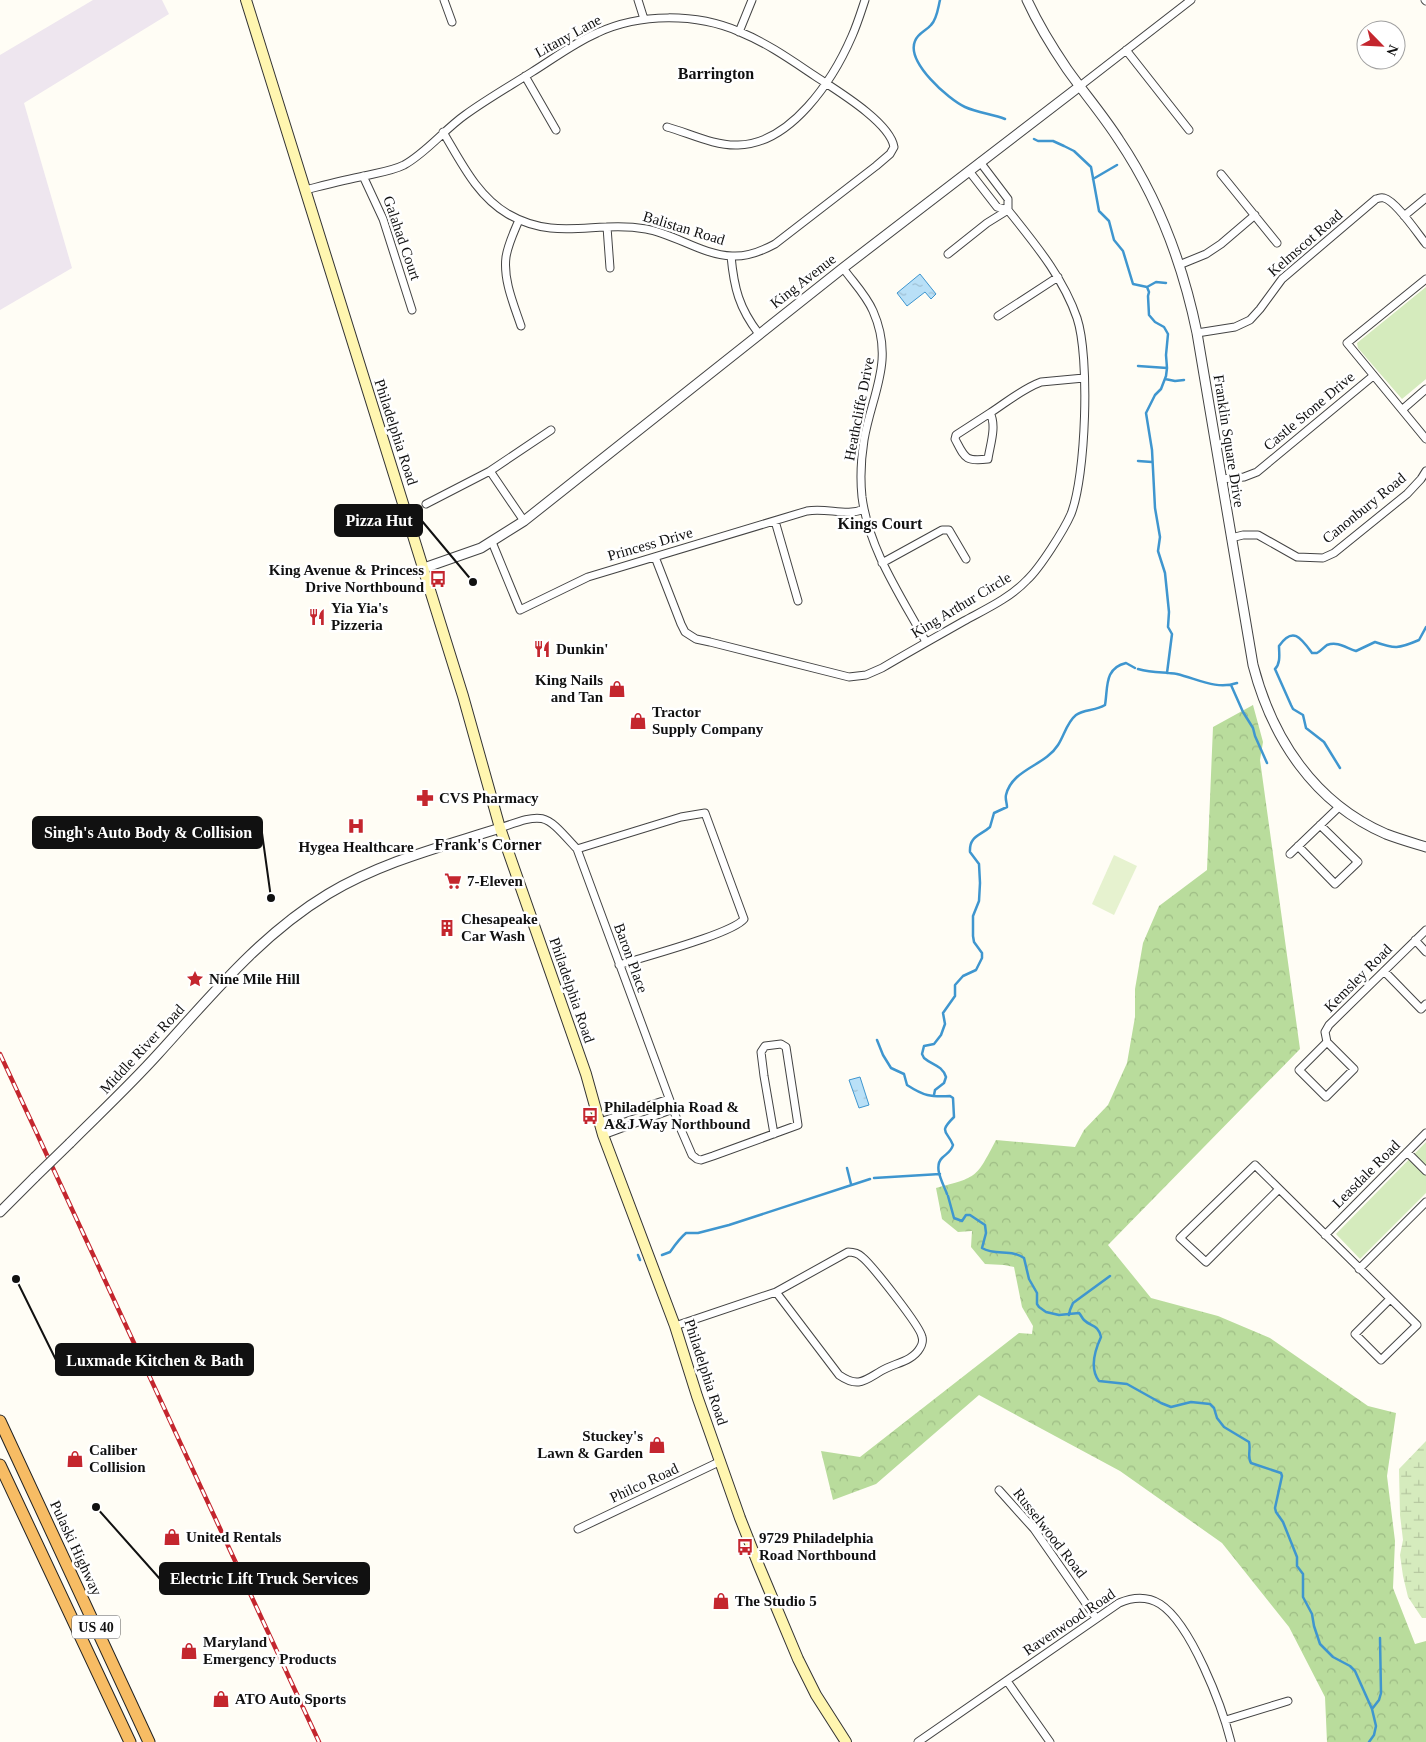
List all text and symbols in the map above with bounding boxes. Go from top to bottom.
street label: Litany Lane [532,11,604,61]
north arrow [1356,20,1406,70]
text: N [1384,42,1401,58]
district label: Barrington [678,65,754,83]
street label: Galahad Court [380,194,424,283]
street label: Kelmscot Road [1265,206,1346,280]
street label: Balistan Road [641,208,727,248]
street label: King Avenue [767,250,839,311]
street label: Heathcliffe Drive [841,356,877,462]
street label: Castle Stone Drive [1260,368,1358,454]
street label: Franklin Square Drive [1211,374,1247,509]
street label: Philadelphia Road [371,377,421,487]
street label: Canonbury Road [1319,469,1409,546]
callout: Pizza Hut [335,505,422,536]
text: Pizza Hut [345,512,413,529]
district label: Kings Court [838,515,923,533]
street label: Princess Drive [606,524,695,564]
place label: King Avenue & Princess Drive Northbound [269,562,425,595]
bus stop icon: King Avenue & Princess Drive Northbound [428,569,448,589]
street label: King Arthur Circle [908,569,1014,641]
place label: Yia Yia's Pizzeria [331,600,388,633]
restaurant icon: Yia Yia's Pizzeria [307,607,327,627]
restaurant icon: Dunkin' [532,639,552,659]
place label: Dunkin' [556,641,609,657]
place label: King Nails and Tan [535,672,604,705]
shop icon: King Nails and Tan [607,679,627,699]
place label: Tractor Supply Company [652,704,764,737]
shop icon: Tractor Supply Company [628,711,648,731]
pharmacy icon: CVS Pharmacy [415,788,435,808]
place label: CVS Pharmacy [439,790,539,806]
hospital icon: Hygea Healthcare [346,816,366,836]
callout: Singh's Auto Body & Collision [33,817,262,848]
text: Singh's Auto Body & Collision [44,824,252,842]
district label: Frank's Corner [434,836,542,853]
place label: Hygea Healthcare [298,839,414,855]
supermarket icon: 7-Eleven [443,871,463,891]
place label: 7-Eleven [467,873,523,889]
place label: Chesapeake Car Wash [461,911,538,944]
building icon: Chesapeake Car Wash [437,918,457,938]
street label: Baron Place [611,921,651,995]
street label: Philadelphia Road [546,935,598,1045]
street label: Kemsley Road [1321,941,1395,1015]
place icon: Nine Mile Hill [185,969,205,989]
place label: Nine Mile Hill [209,971,300,987]
street label: Middle River Road [97,1001,188,1097]
place label: Philadelphia Road & A&J Way Northbound [604,1099,751,1132]
bus stop icon: Philadelphia Road & A&J Way Northbound [580,1106,600,1126]
street label: Leasdale Road [1329,1137,1403,1211]
street label: Philadelphia Road [681,1317,731,1427]
callout: Luxmade Kitchen & Bath [56,1344,253,1375]
text: Luxmade Kitchen & Bath [66,1352,244,1369]
place label: Stuckey's Lawn & Garden [537,1428,644,1461]
shop icon: Stuckey's Lawn & Garden [647,1435,667,1455]
place label: Caliber Collision [89,1442,146,1475]
shop icon: Caliber Collision [65,1449,85,1469]
street label: Philco Road [607,1460,681,1506]
street label: Russelwood Road [1010,1485,1090,1581]
street label: Pulaski Highway [47,1498,105,1598]
shop icon: United Rentals [162,1527,182,1547]
place label: United Rentals [186,1529,282,1545]
place label: 9729 Philadelphia Road Northbound [759,1530,877,1563]
bus stop icon: 9729 Philadelphia Road Northbound [735,1537,755,1557]
callout: Electric Lift Truck Services [160,1563,369,1594]
text: Electric Lift Truck Services [170,1570,358,1587]
street label: Ravenwood Road [1020,1585,1118,1659]
shop icon: The Studio 5 [711,1591,731,1611]
place label: The Studio 5 [735,1593,817,1609]
road number: US 40 [72,1615,120,1638]
place label: Maryland Emergency Products [203,1634,337,1667]
shop icon: Maryland Emergency Products [179,1641,199,1661]
shop icon: ATO Auto Sports [211,1689,231,1709]
place label: ATO Auto Sports [235,1691,346,1707]

